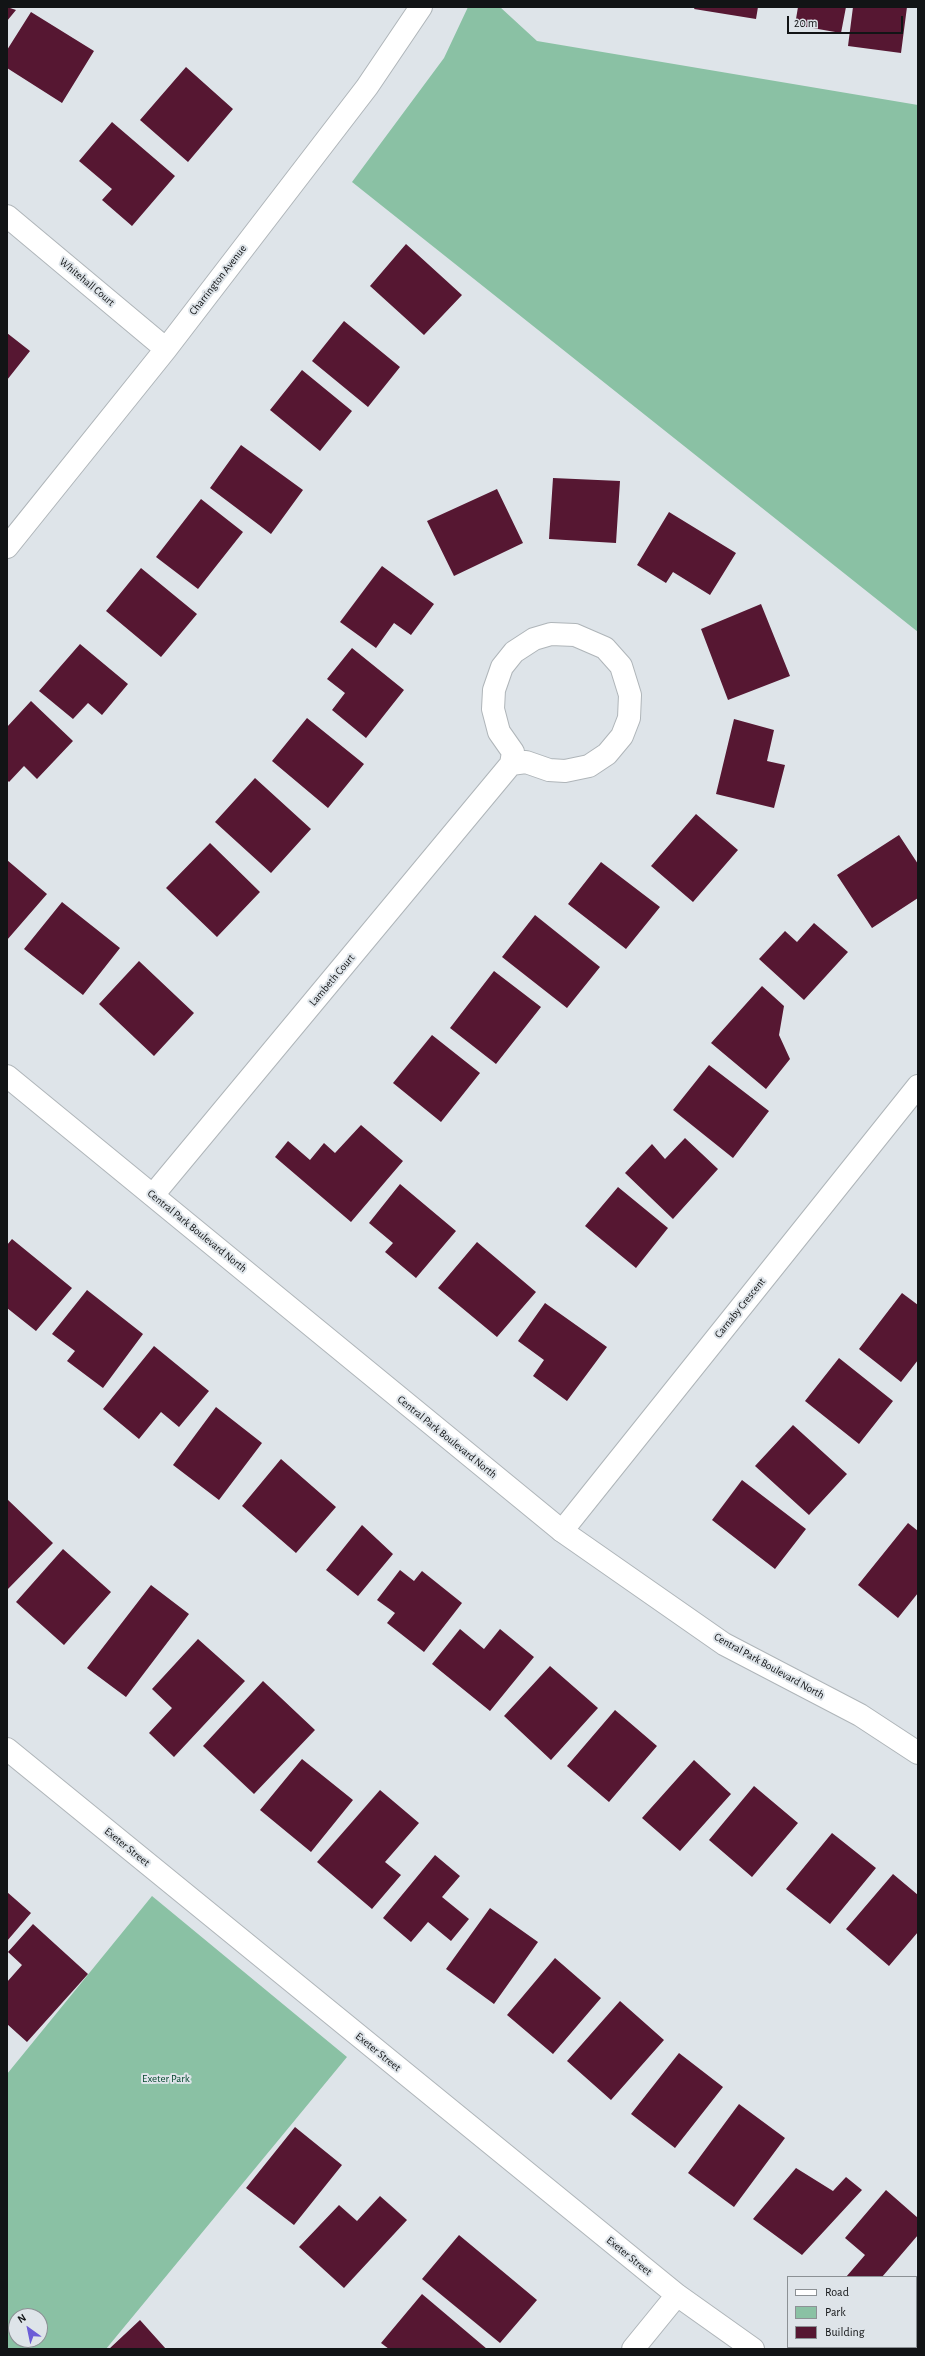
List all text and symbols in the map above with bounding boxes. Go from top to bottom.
scale bar [789,8,905,34]
text: 20 m [794,17,817,29]
street label: Charrington Avenue [187,242,249,318]
street label: Whitehall Court [57,255,117,309]
street label: Lambeth Court [307,951,357,1009]
street label: Central Park Boulevard North [145,1187,249,1275]
street label: Carnaby Crescent [712,1275,768,1341]
street label: Central Park Boulevard North [395,1393,499,1481]
street label: Central Park Boulevard North [712,1630,826,1702]
street label: Exeter Street [102,1825,152,1869]
street label: Exeter Street [353,2030,403,2074]
park label: Exeter Park [142,2072,190,2086]
street label: Exeter Street [604,2234,654,2278]
legend [787,2276,917,2348]
text: Road [825,2286,849,2298]
text: Park [825,2306,846,2318]
north arrow [8,2308,48,2348]
text: N [16,2312,28,2325]
text: Building [825,2326,865,2338]

